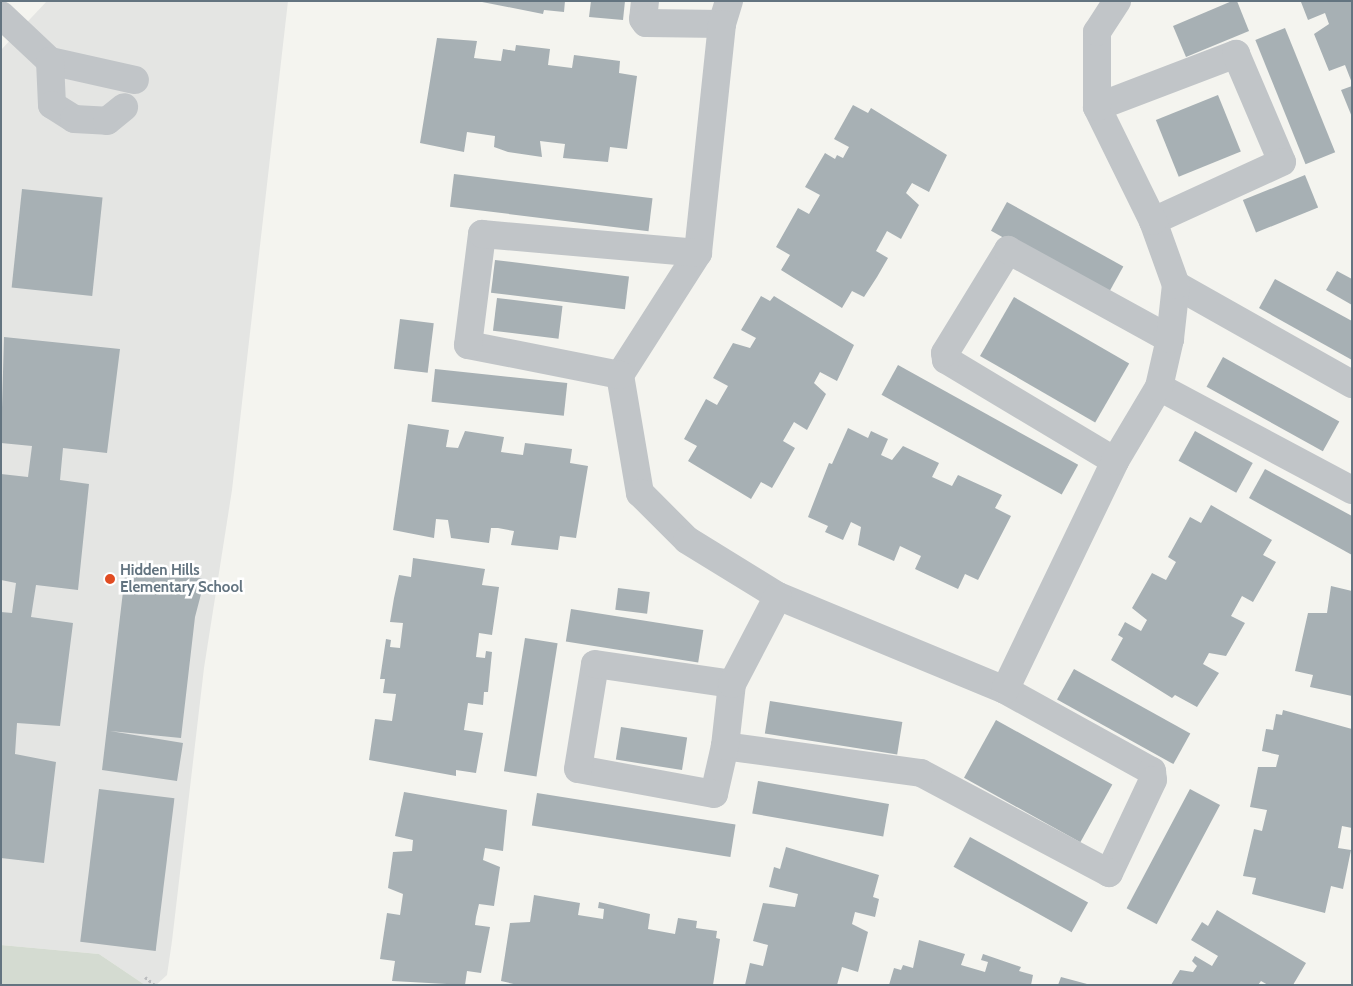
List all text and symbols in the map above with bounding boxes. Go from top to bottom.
place label: Hidden Hills Elementary School [120,561,243,596]
marker: Hidden Hills Elementary School [104,573,116,585]

